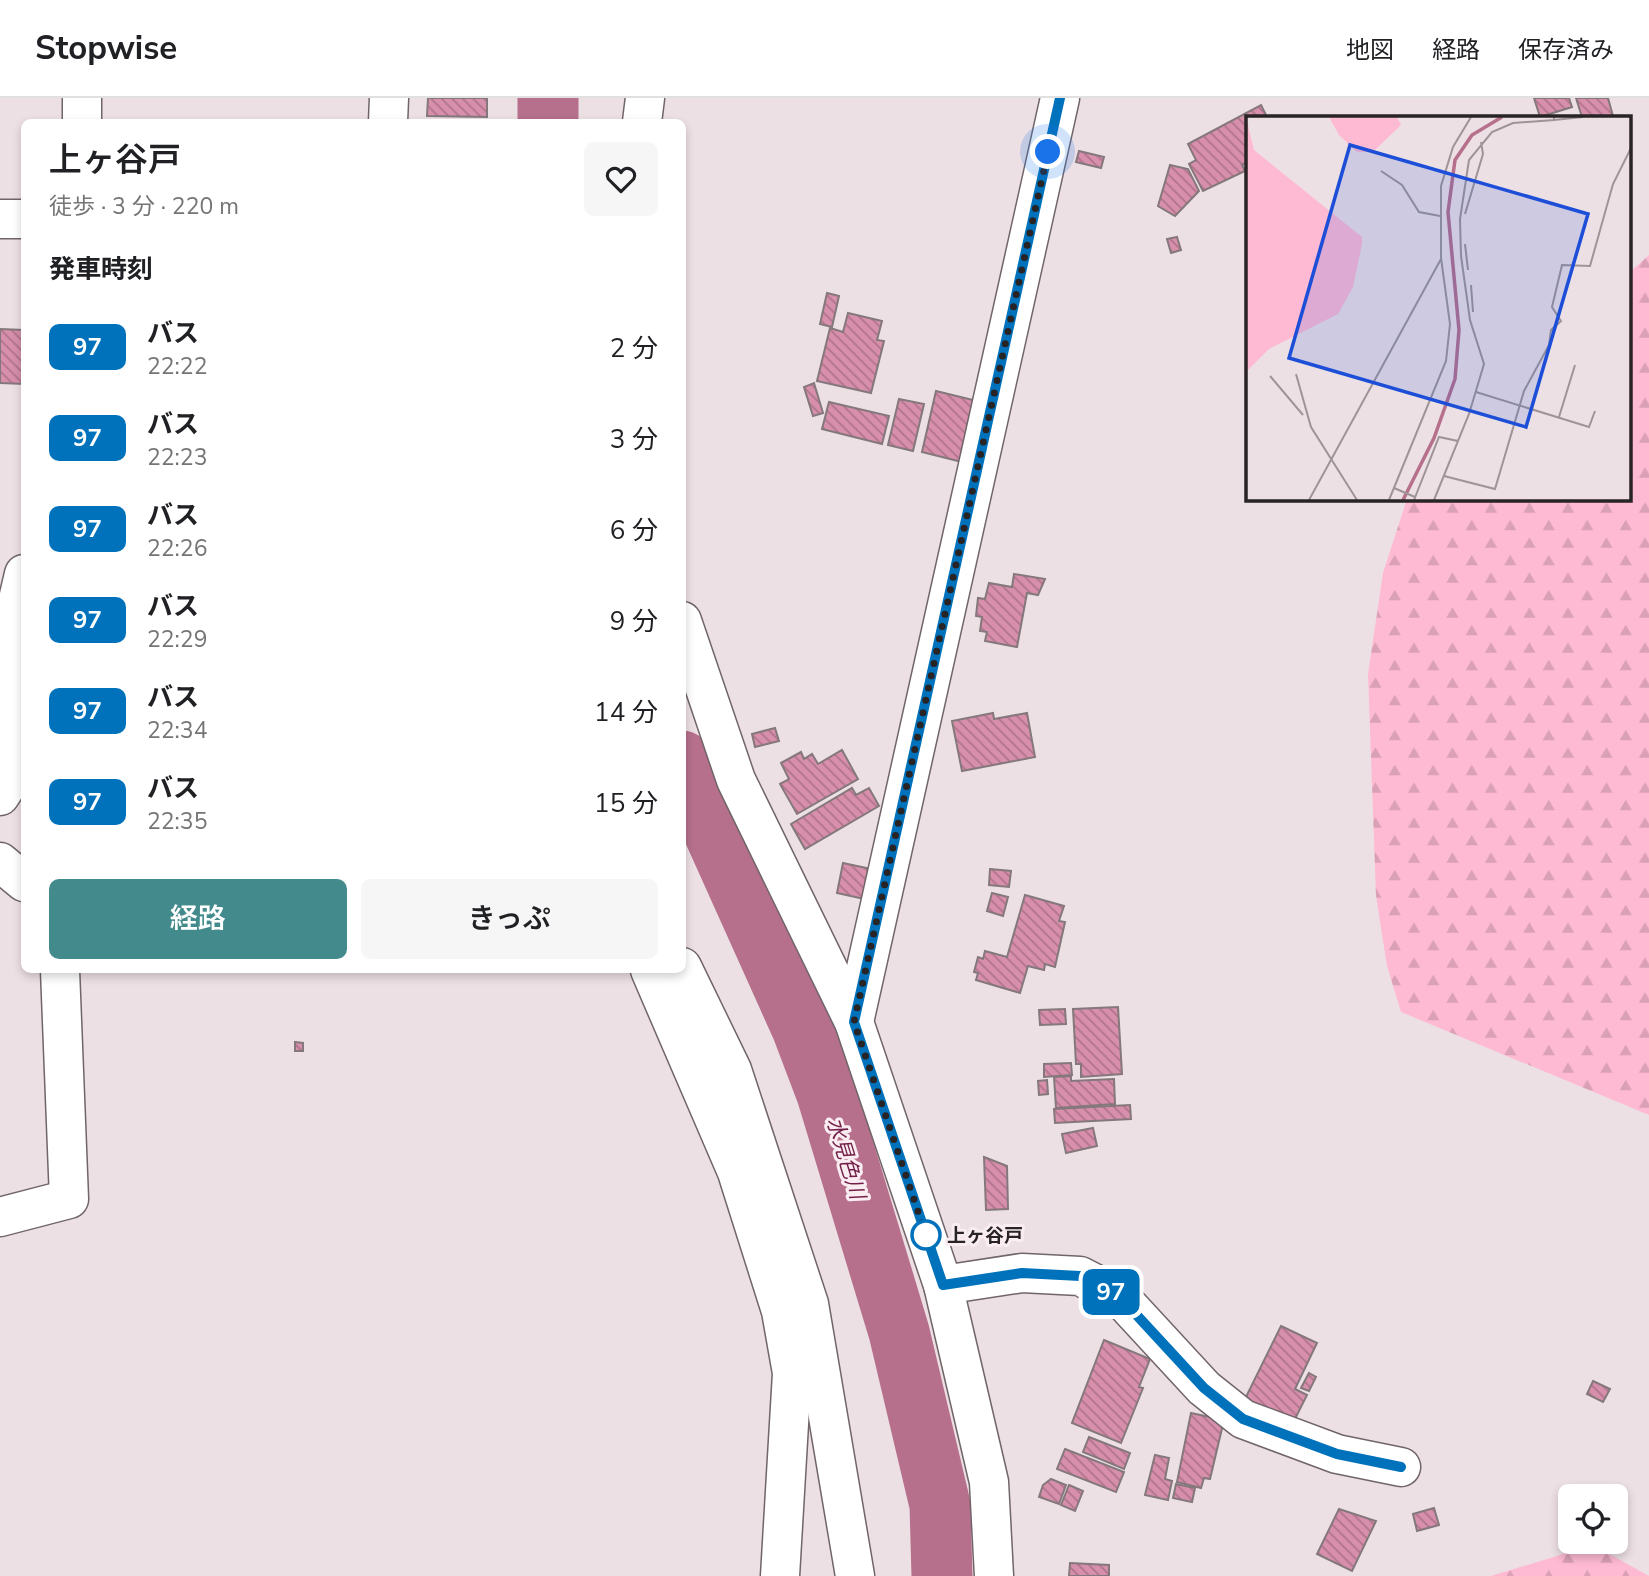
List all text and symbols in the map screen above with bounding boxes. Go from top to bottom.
text: Stopwise [35,26,177,71]
text: 地図 [1346,34,1394,66]
text: 経路 [1432,34,1480,66]
text: 保存済み [1518,34,1614,66]
inset map [1246,116,1632,500]
your location [1030,134,1065,169]
text: 上ヶ谷戸 [49,138,181,183]
button: heart [584,142,658,216]
text: 徒歩 · 3 分 · 220 m [49,191,239,222]
text: 発車時刻 [49,252,153,287]
text: バス [147,316,199,351]
text: 97 [73,331,102,363]
text: 2 分 [610,331,658,366]
text: 22:22 [147,351,207,382]
text: バス [147,407,199,442]
text: 97 [73,422,102,454]
text: 3 分 [610,422,658,457]
text: 22:23 [147,442,207,473]
text: バス [147,498,199,533]
text: 97 [73,513,102,545]
text: 6 分 [610,513,658,548]
text: 22:26 [147,533,207,564]
text: バス [147,589,199,624]
text: 97 [73,604,102,636]
text: 9 分 [610,604,658,639]
text: 22:29 [147,624,207,655]
text: バス [147,680,199,715]
text: 97 [73,695,102,727]
text: 14 分 [594,695,658,730]
text: 22:34 [147,715,207,746]
text: バス [147,771,199,806]
text: 97 [73,786,102,818]
text: 15 分 [594,786,658,821]
text: 22:35 [147,806,207,837]
button: 経路 [49,879,347,959]
button: きっぷ [361,879,658,959]
water label: 水見色川 [820,1114,872,1204]
marker: 上ヶ谷戸 [911,1220,941,1250]
place label: 上ヶ谷戸 [947,1223,1023,1249]
line badge: 97 [1080,1269,1142,1315]
text: 97 [1097,1276,1125,1308]
map controls [1558,1484,1628,1554]
button: locate [1558,1484,1628,1554]

